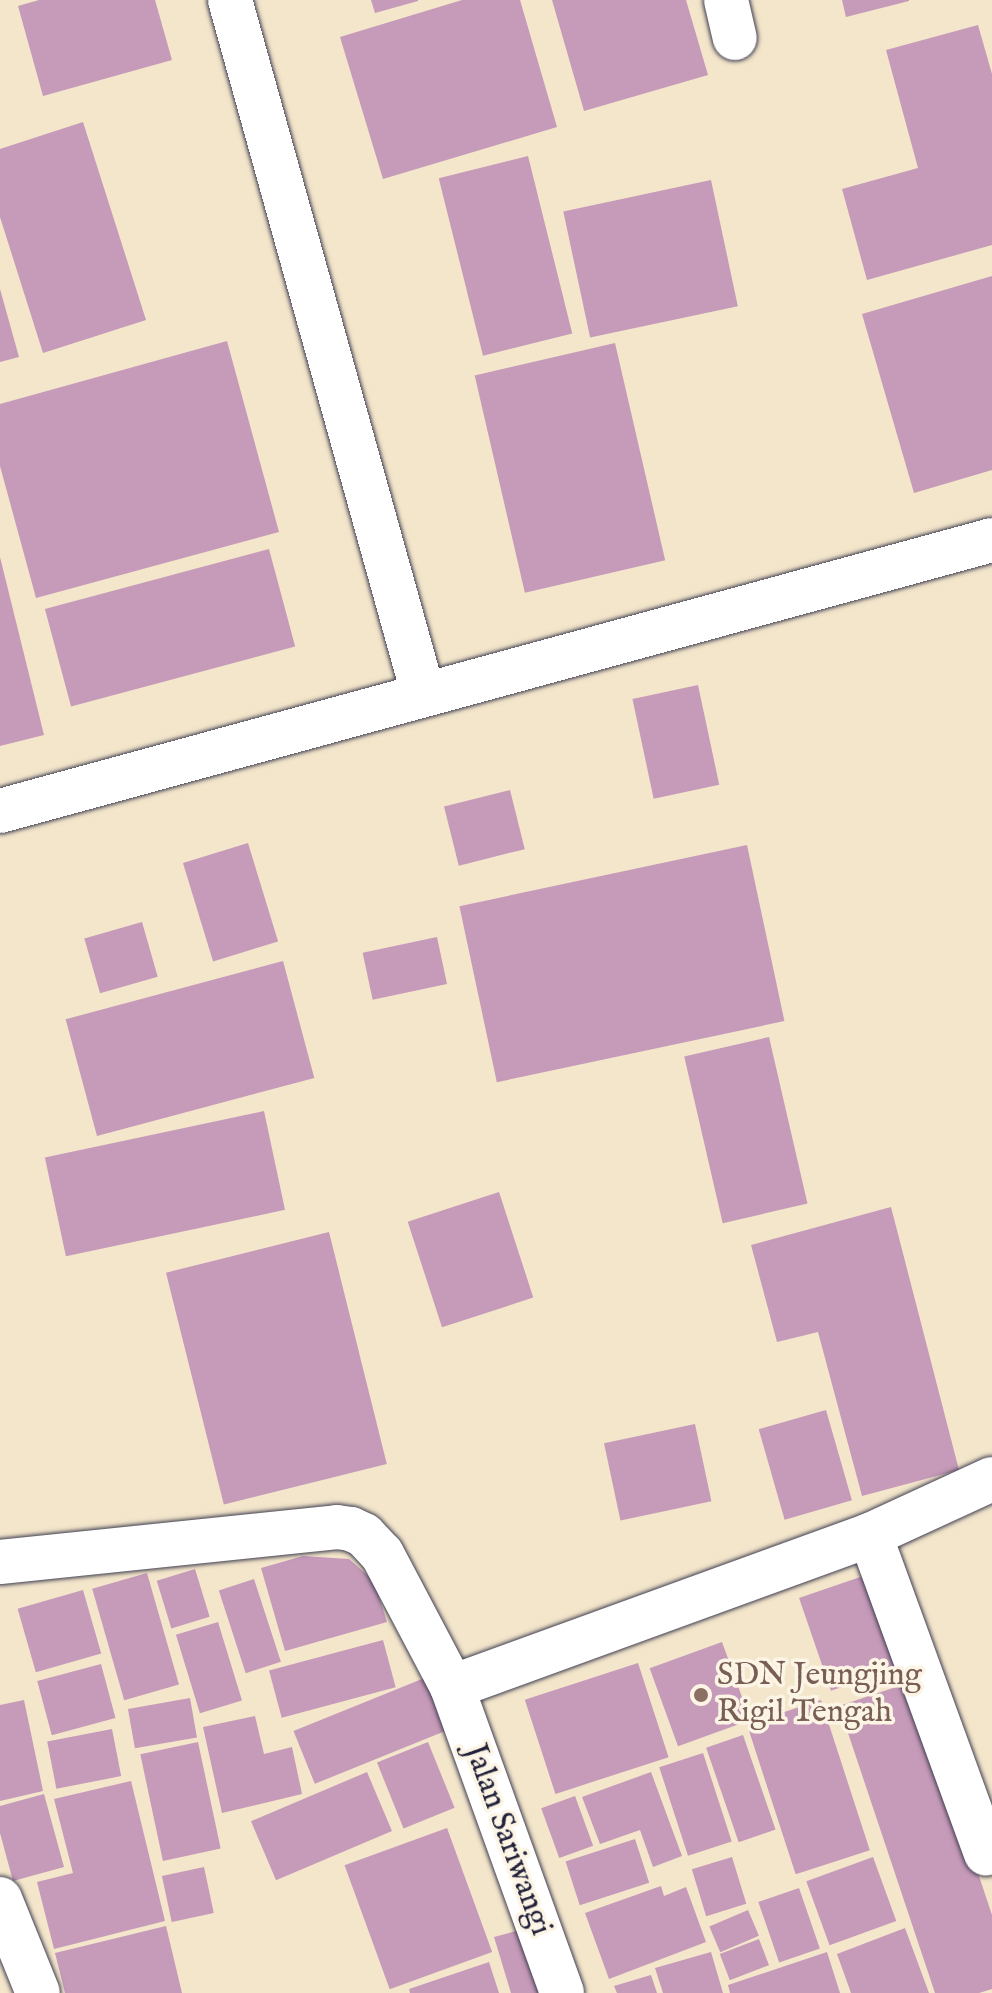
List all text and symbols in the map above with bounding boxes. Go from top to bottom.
place label: SDN Jeungjing Rigil Tengah [717,1658,922,1733]
marker: SDN Jeungjing Rigil Tengah [692,1686,710,1704]
street label: Jalan Sariwangi [455,1739,559,1941]

